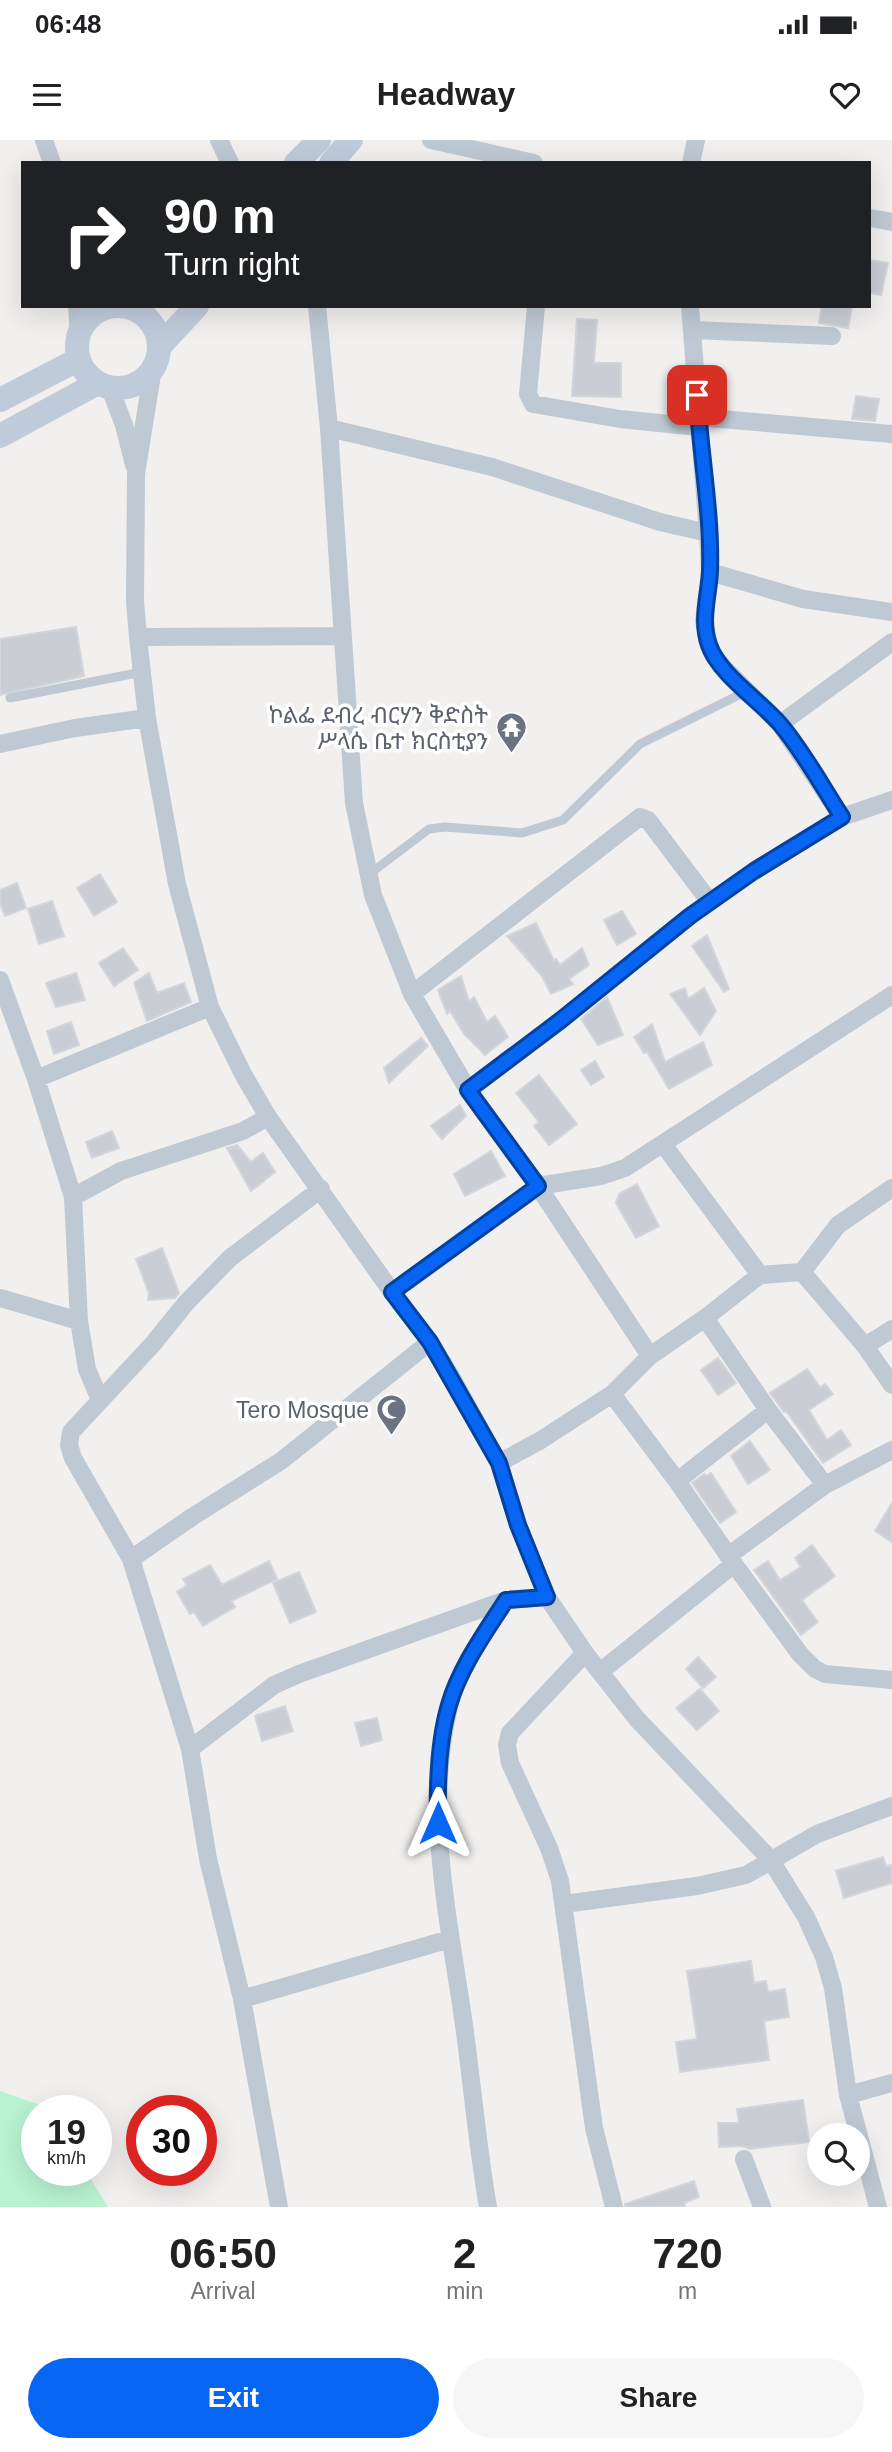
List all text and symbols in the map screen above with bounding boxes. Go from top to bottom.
text: 06:48 [35,9,102,39]
icon: menu [28,76,66,114]
text: Headway [377,76,515,112]
icon: heart [826,76,864,114]
icon: right [49,189,140,280]
text: 90 m [164,189,276,243]
text: Turn right [164,246,300,282]
pin [667,365,727,425]
icon: arrive [678,376,716,414]
place label: ኮልፌ ደብረ ብርሃን ቅድስት ሥላሴ ቤተ ክርስቲያን [269,702,488,754]
temple icon: ኮልፌ ደብረ ብርሃን ቅድስት ሥላሴ ቤተ ክርስቲያን [494,711,528,755]
mosque icon: Tero Mosque [375,1393,409,1437]
place label: Tero Mosque [236,1397,369,1423]
position arrow [401,1786,475,1860]
speed limit sign: 30 [126,2095,217,2186]
text: 19 [47,2112,86,2151]
map controls [807,2123,870,2186]
button: search [807,2123,870,2186]
text: km/h [47,2148,86,2168]
text: 06:50 [169,2230,277,2277]
text: 2 [453,2230,476,2277]
text: 720 [653,2230,723,2277]
text: Arrival [190,2278,256,2304]
text: min [446,2278,483,2304]
text: m [678,2278,697,2304]
button: Exit [28,2358,439,2438]
button: Share [453,2358,864,2438]

